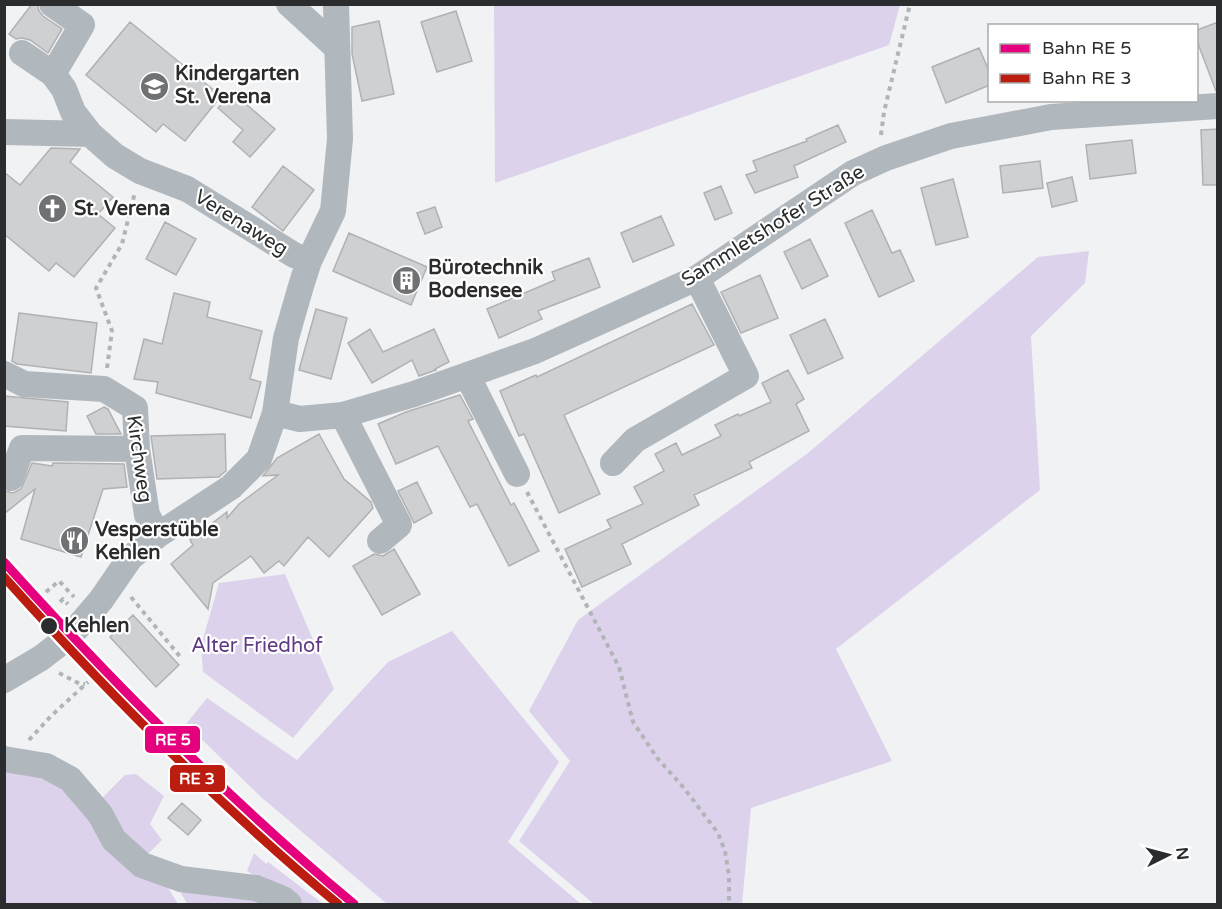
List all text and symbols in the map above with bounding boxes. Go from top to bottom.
legend [988,24,1198,102]
text: Bahn RE 5 [1042,37,1131,59]
place label: Kindergarten St. Verena [175,62,299,109]
text: Bahn RE 3 [1042,67,1131,89]
school or university icon: Kindergarten St. Verena [138,70,170,102]
street label: Sammletshofer Straße [677,160,869,292]
street label: Verenaweg [190,185,292,261]
church icon: St. Verena [37,193,69,225]
place label: St. Verena [74,197,170,221]
place label: Bürotechnik Bodensee [428,256,543,303]
building icon: Bürotechnik Bodensee [391,264,423,296]
street label: Kirchweg [121,414,157,504]
place label: Vesperstüble Kehlen [95,518,219,565]
restaurant icon: Vesperstüble Kehlen [58,525,90,557]
place label: Kehlen [64,614,129,638]
marker: Kehlen [39,616,59,636]
park label: Alter Friedhof [191,634,323,658]
line badge: RE 5 [144,725,201,754]
text: RE 5 [155,730,191,750]
line badge: RE 3 [169,764,226,793]
text: RE 3 [179,769,215,789]
north arrow [1138,825,1198,885]
text: N [1171,846,1193,861]

